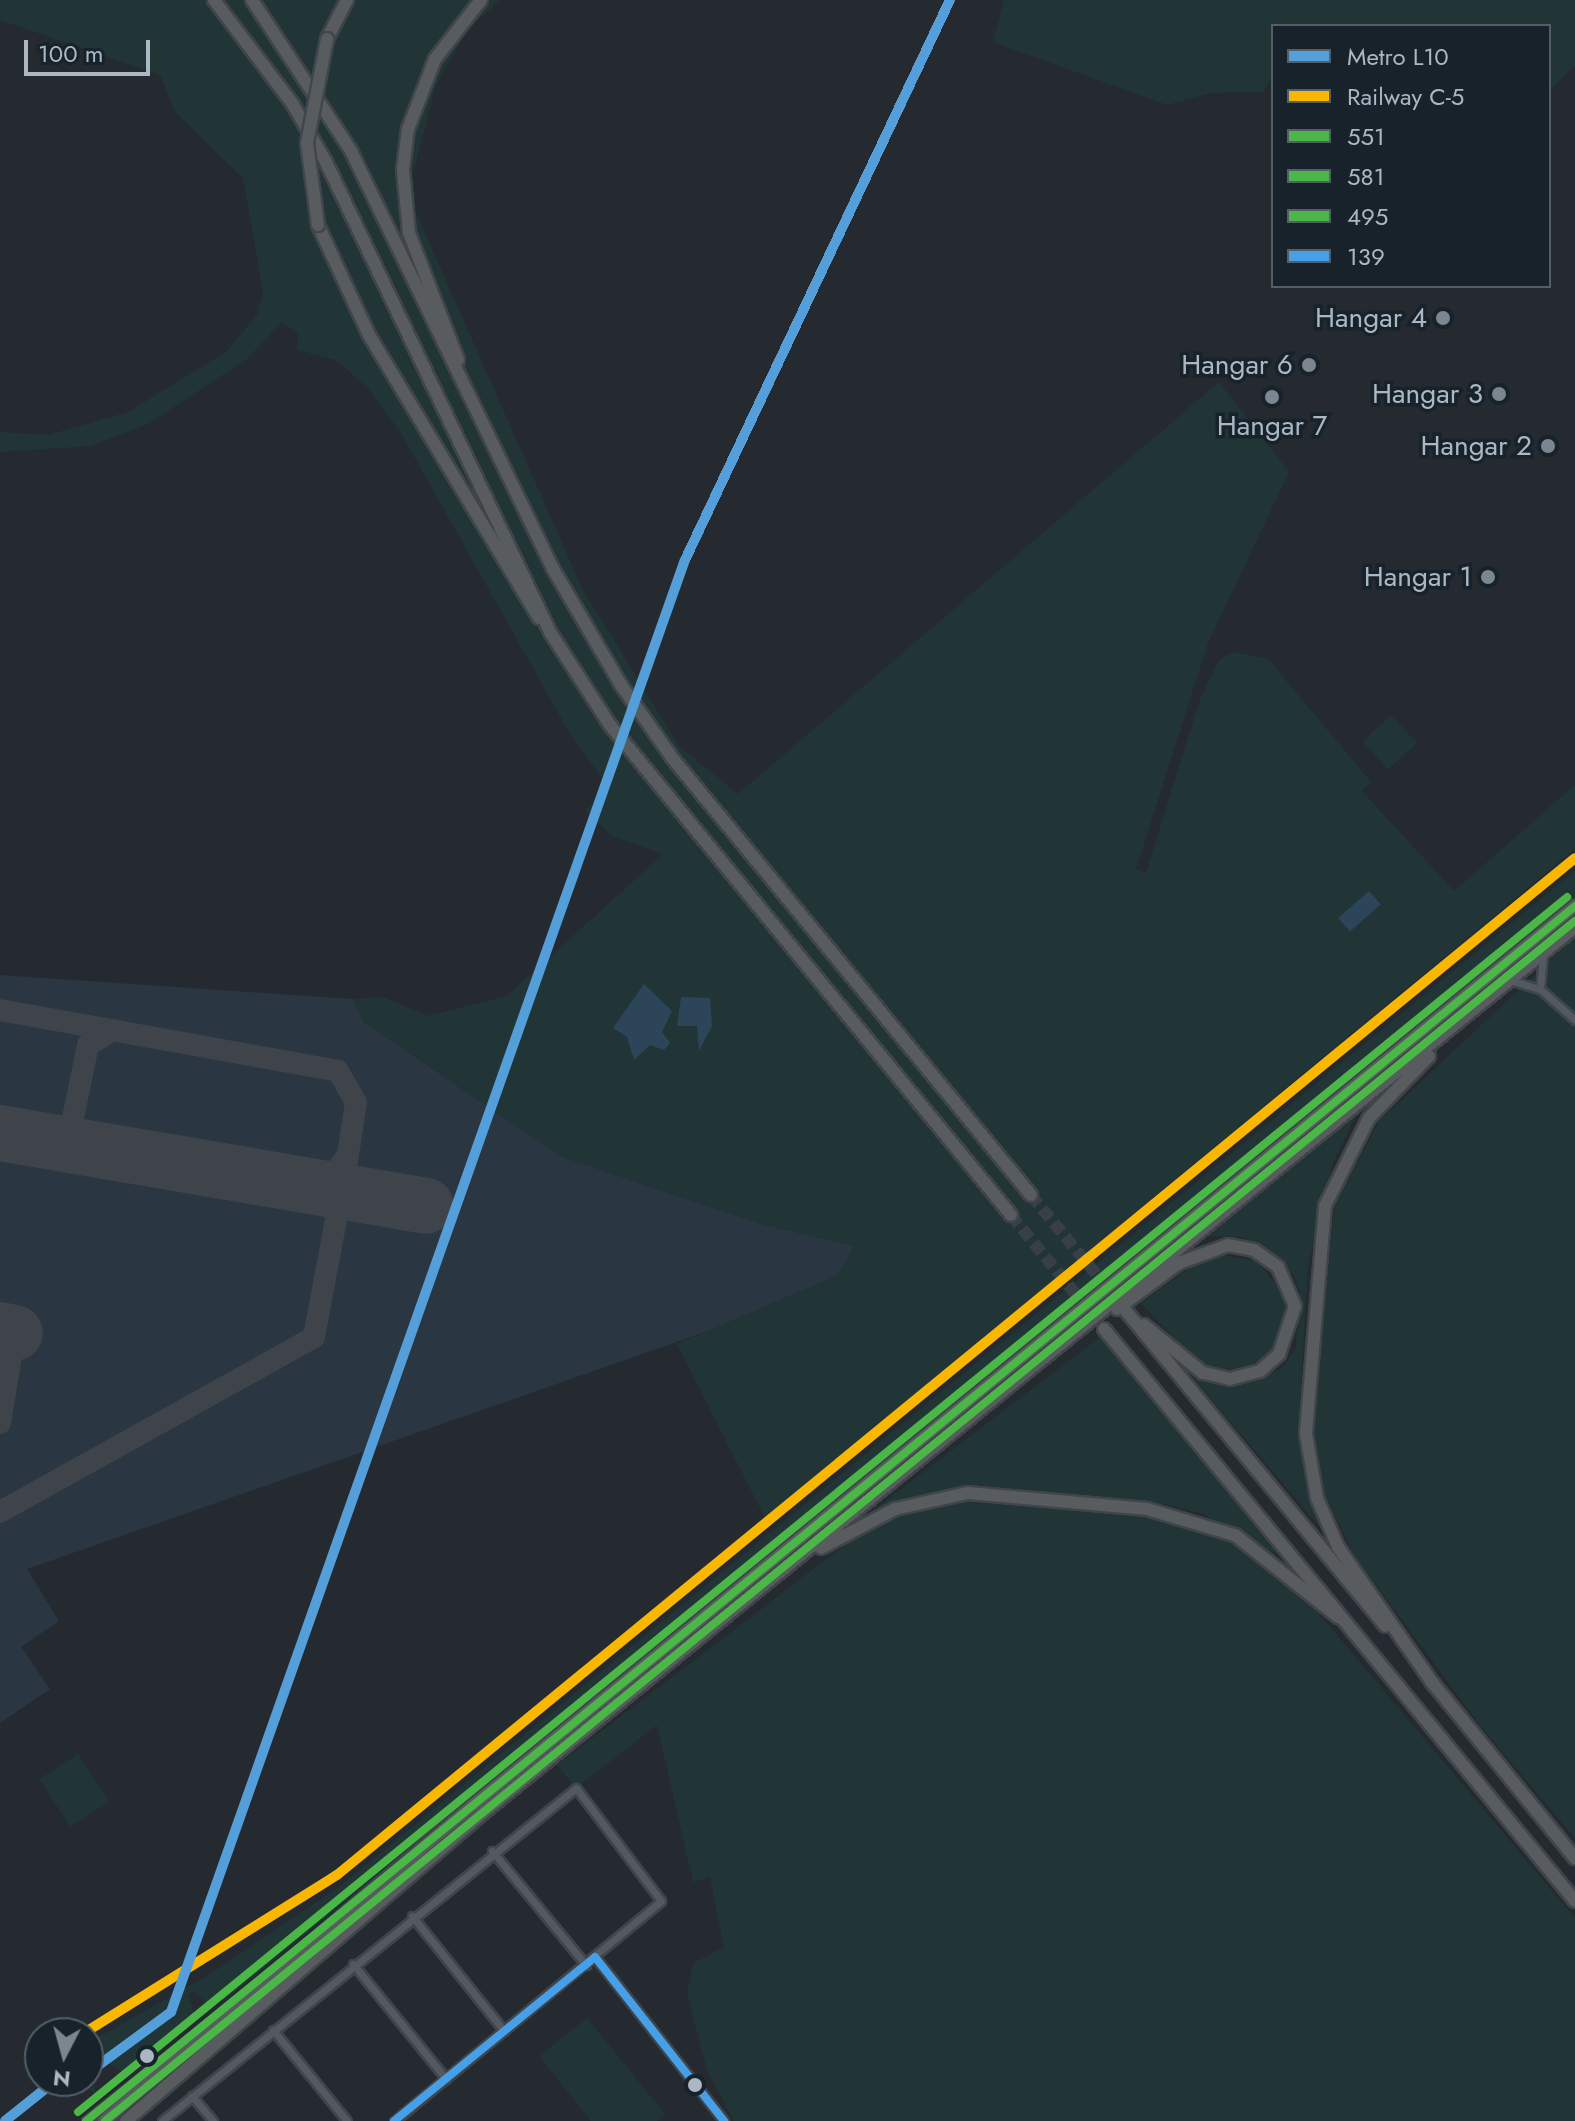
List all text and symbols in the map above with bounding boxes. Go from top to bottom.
scale bar [28,24,154,74]
legend [1271,24,1551,288]
text: 100 m [38,36,104,71]
text: Metro L10 [1347,39,1449,74]
text: Railway C-5 [1347,79,1464,114]
text: 551 [1347,119,1385,154]
text: 581 [1347,159,1384,194]
text: 495 [1347,199,1388,234]
text: 139 [1347,239,1385,274]
place label: Hangar 4 [1315,301,1427,335]
marker: Hangar 4 [1434,309,1452,327]
place label: Hangar 6 [1181,348,1293,382]
marker: Hangar 6 [1300,356,1318,374]
place label: Hangar 3 [1372,377,1483,411]
marker: Hangar 3 [1490,385,1508,403]
marker: Hangar 7 [1263,388,1281,406]
place label: Hangar 7 [1217,409,1327,443]
place label: Hangar 2 [1420,429,1532,463]
marker: Hangar 2 [1539,437,1557,455]
place label: Hangar 1 [1364,560,1472,594]
marker: Hangar 1 [1479,568,1497,586]
north arrow [24,2017,104,2097]
unlabelled marker [139,2048,155,2064]
text: N [51,2062,72,2096]
unlabelled marker [687,2077,703,2093]

